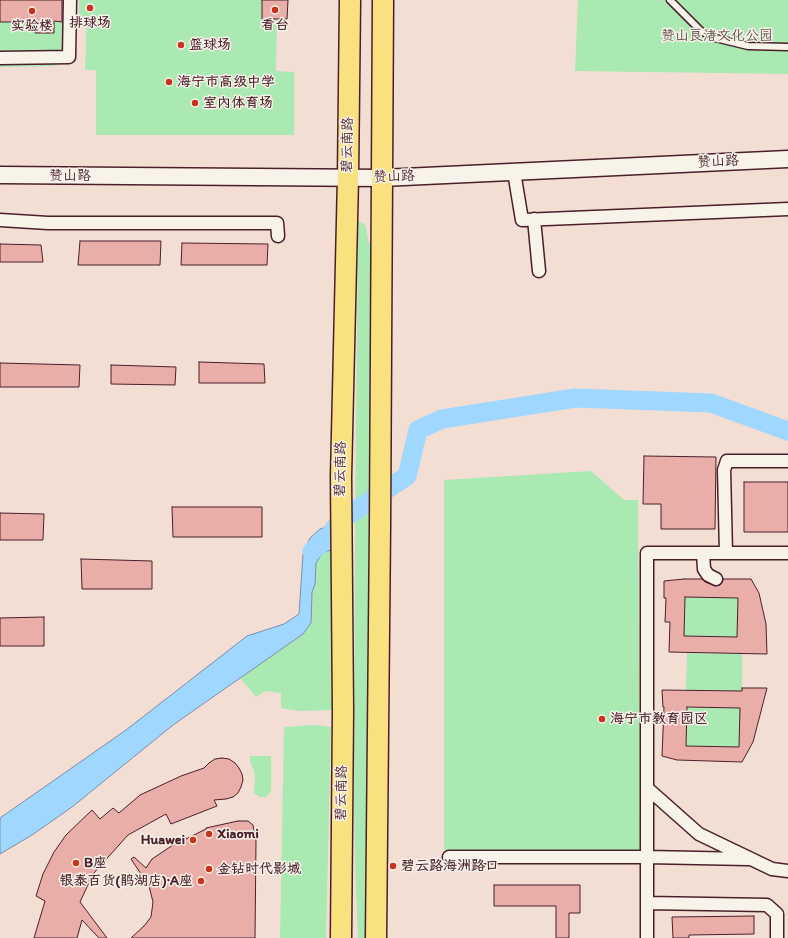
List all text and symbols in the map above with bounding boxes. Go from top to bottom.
marker: 排球场 [85,3,95,13]
marker: 看台 [270,5,280,15]
marker: 实验楼 [27,6,37,16]
place label: 排球场 [69,15,111,31]
place label: 看台 [261,17,289,33]
place label: 实验楼 [11,18,53,34]
park label: 赞山良渚文化公园 [661,28,773,44]
place label: 篮球场 [189,37,231,53]
marker: 篮球场 [176,40,186,50]
place label: 海宁市高级中学 [177,74,275,90]
marker: 海宁市高级中学 [164,77,174,87]
place label: 室内体育场 [203,95,273,111]
marker: 室内体育场 [190,98,200,108]
street label: 碧云南路 [339,117,357,173]
street label: 赞山路 [697,153,739,171]
street label: 赞山路 [49,168,91,184]
street label: 赞山路 [373,168,415,186]
street label: 碧云南路 [332,441,350,497]
place label: 海宁市教育园区 [610,711,708,727]
marker: 海宁市教育园区 [597,714,607,724]
street label: 碧云南路 [333,765,351,821]
place label: Xiaomi [217,826,259,842]
marker: Xiaomi [204,829,214,839]
place label: Huawei [141,832,185,848]
marker: Huawei [188,835,198,845]
place label: B座 [84,855,107,871]
marker: B座 [71,858,81,868]
place label: 碧云路海洲路口 [401,858,499,874]
place label: 金钻时代影城 [217,861,301,877]
marker: 碧云路海洲路口 [388,861,398,871]
marker: 金钻时代影城 [204,864,214,874]
place label: 银泰百货(鹃湖店)·A座 [60,873,193,889]
marker: 银泰百货(鹃湖店)·A座 [196,876,206,886]

